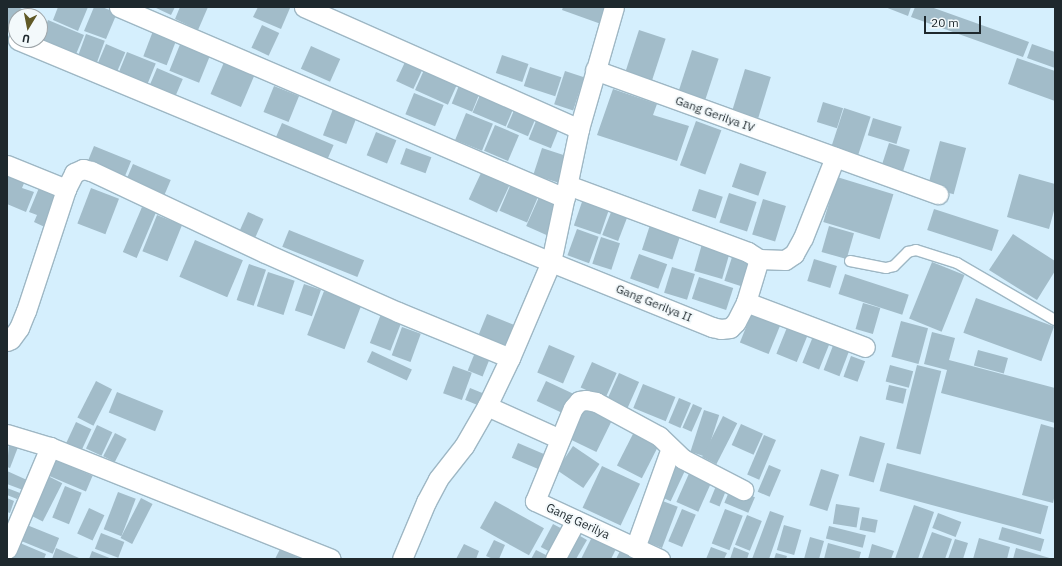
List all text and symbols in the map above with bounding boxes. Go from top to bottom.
north arrow [8,8,48,48]
scale bar [926,8,983,34]
text: 20 m [931,15,959,30]
text: U [21,31,31,46]
street label: Gang Gerilya IV [673,93,757,135]
street label: Gang Gerilya II [614,281,694,325]
street label: Gang Gerilya [544,500,612,542]

